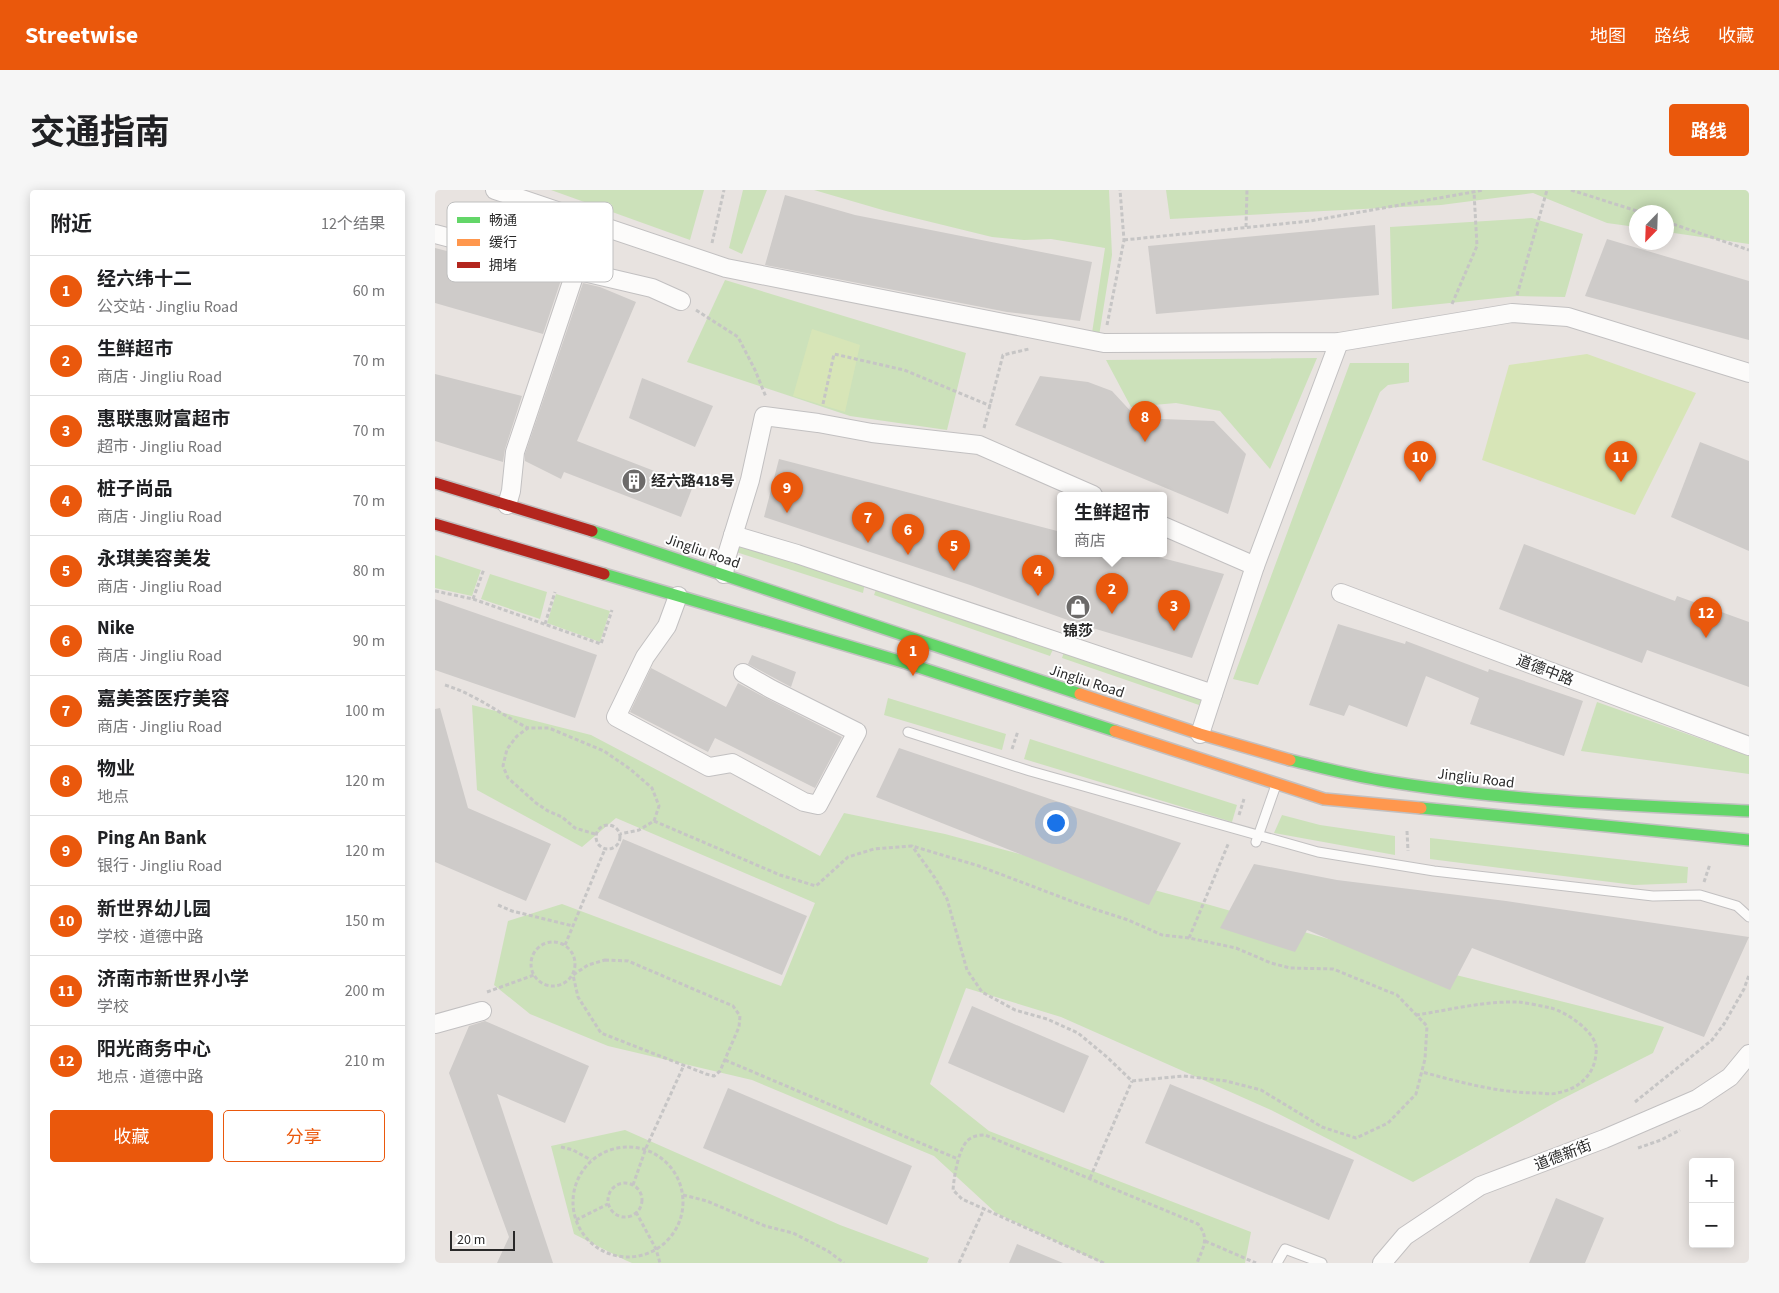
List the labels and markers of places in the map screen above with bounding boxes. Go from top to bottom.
pin: 8 [1129,401,1161,442]
pin: 10 [1404,441,1436,482]
pin: 11 [1605,441,1637,482]
building icon: 经六路418号 [621,468,647,494]
place label: 经六路418号 [651,471,735,492]
pin: 9 [771,472,803,513]
pin: 7 [852,502,884,543]
pin: 6 [892,514,924,555]
pin: 5 [938,530,970,571]
pin: 4 [1022,555,1054,596]
pin: 2 [1096,573,1128,614]
pin: 3 [1158,590,1190,631]
shop icon: 锦莎 [1065,594,1091,620]
pin: 12 [1690,597,1722,638]
place label: 锦莎 [1063,621,1093,642]
pin: 1 [897,635,929,676]

